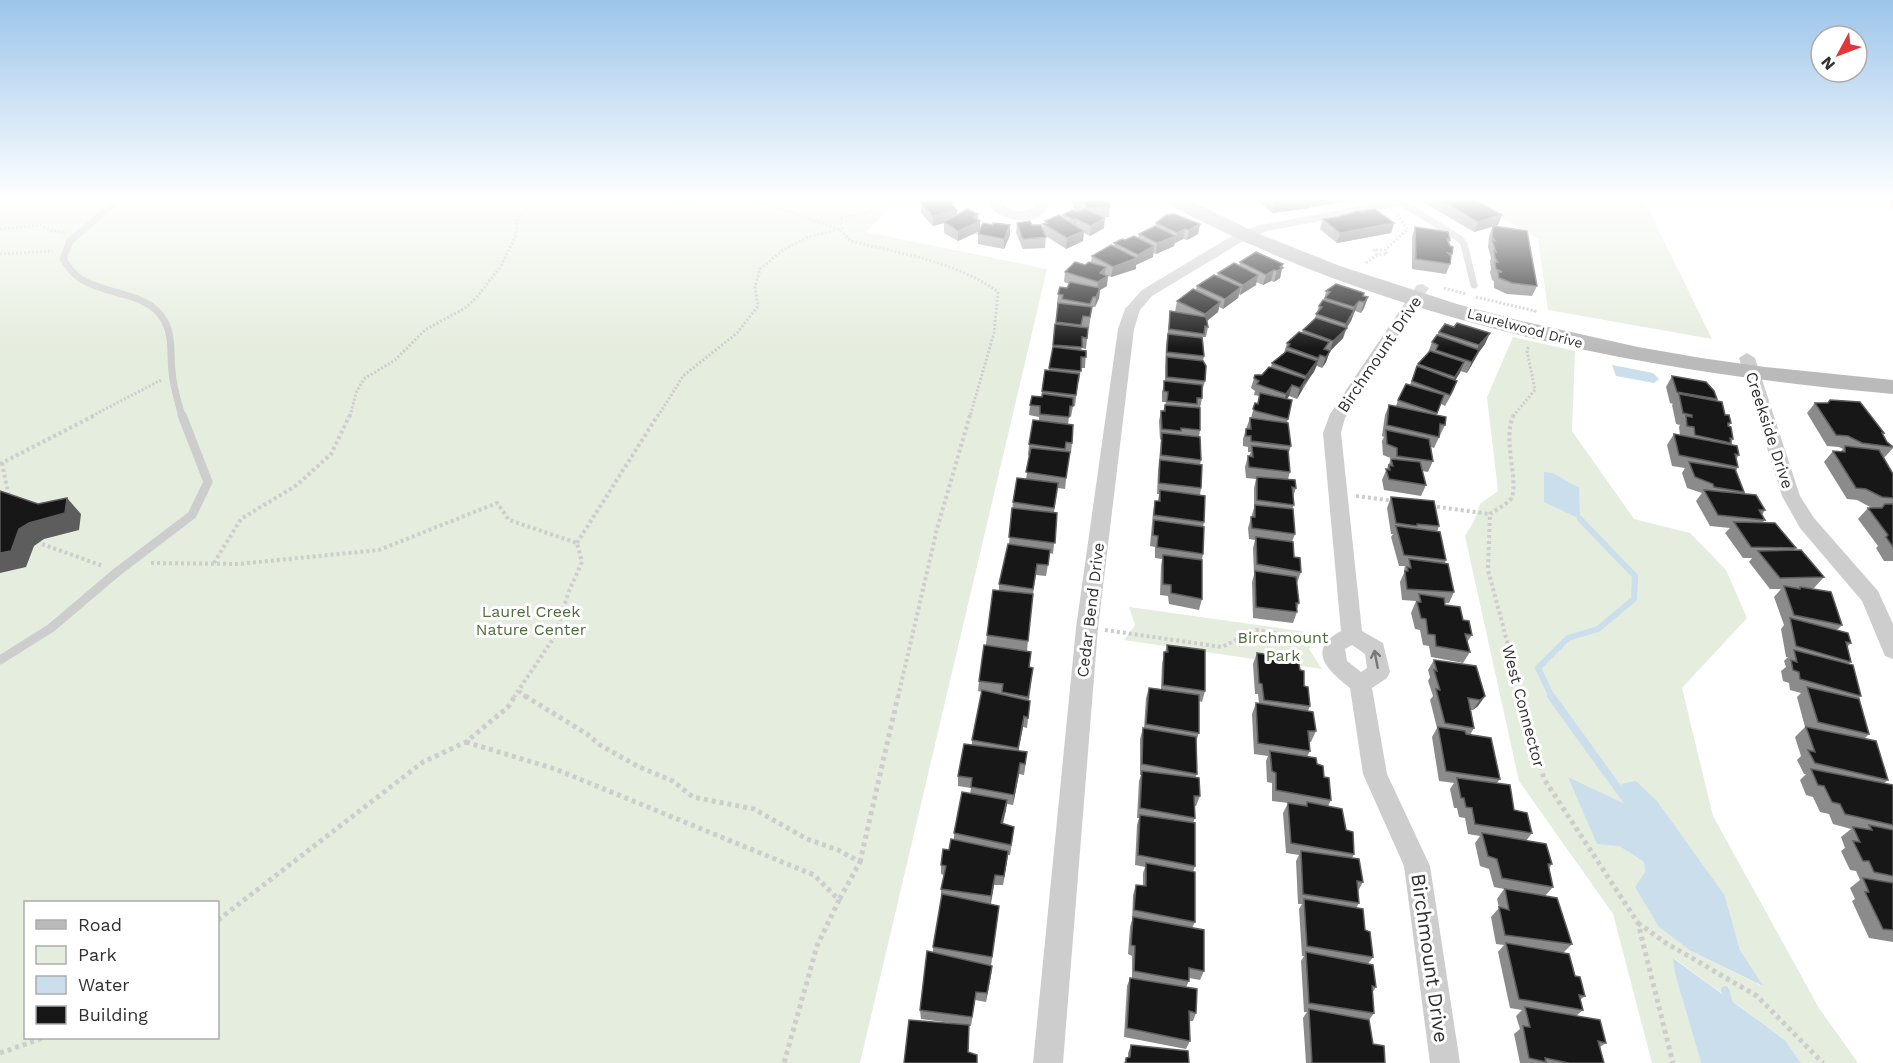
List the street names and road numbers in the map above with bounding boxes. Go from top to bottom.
street label: Birchmount Drive [1333,292,1425,416]
street label: Laurelwood Drive [1465,305,1585,351]
street label: Creekside Drive [1742,369,1797,491]
street label: Cedar Bend Drive [1073,542,1108,679]
street label: West Connector [1498,643,1549,770]
street label: Birchmount Drive [1406,872,1454,1044]

